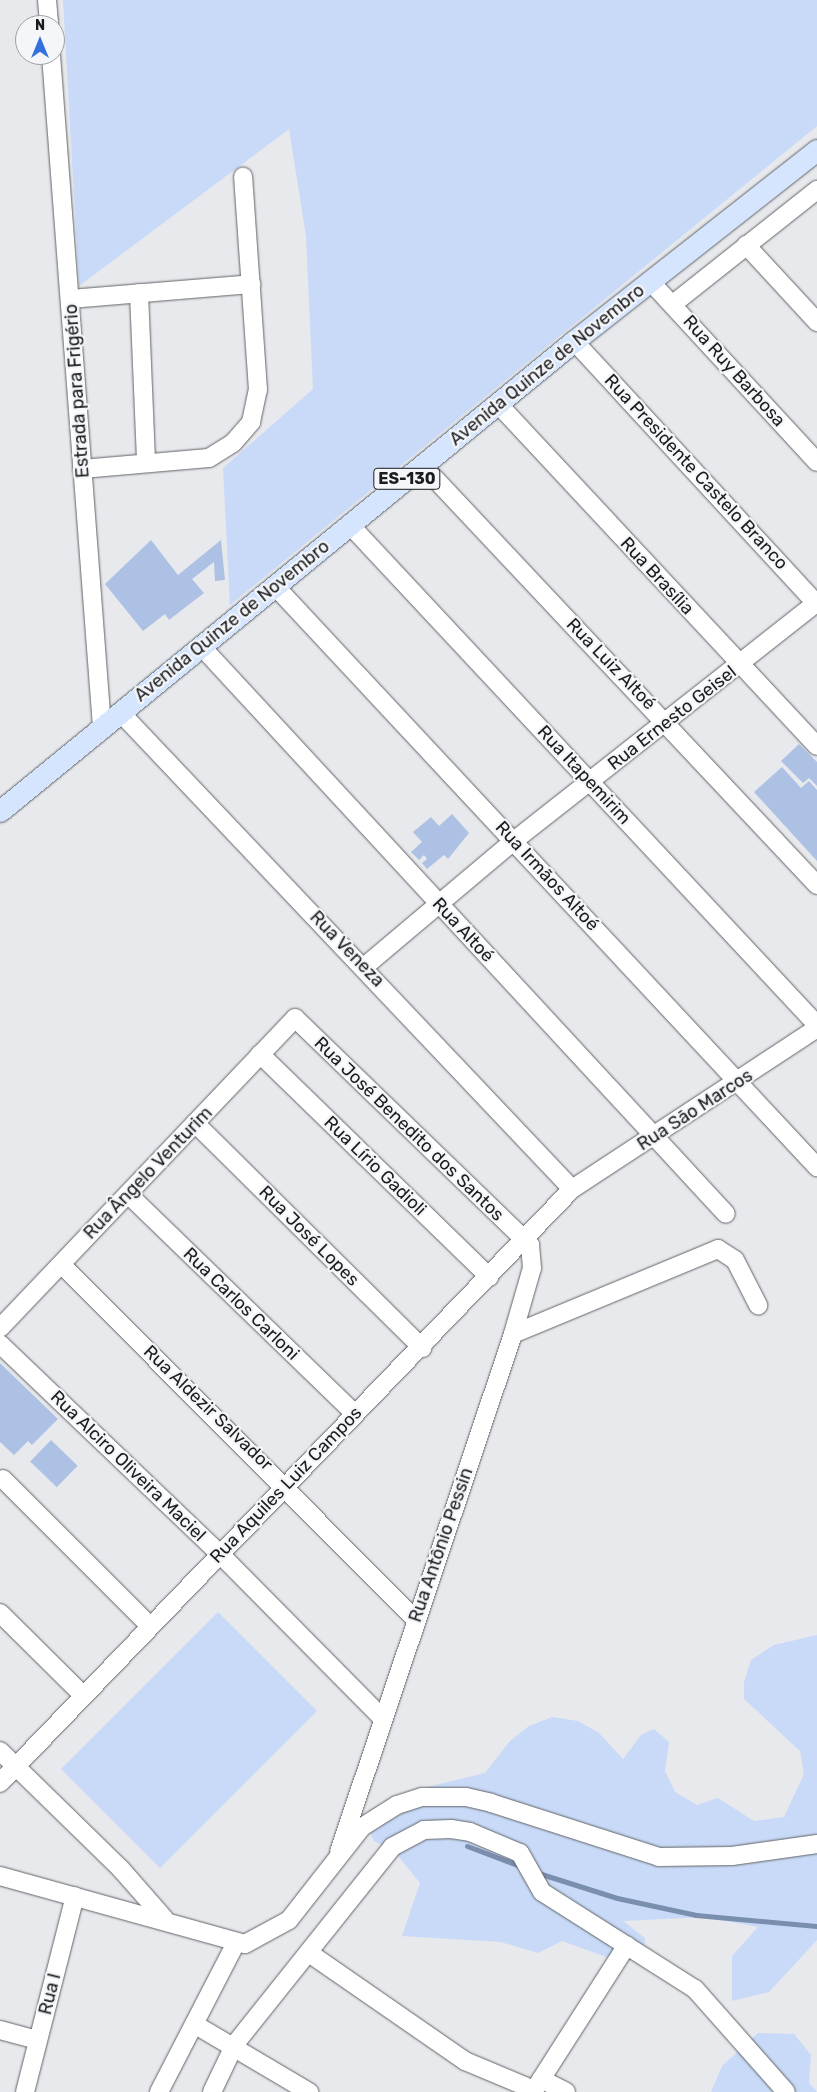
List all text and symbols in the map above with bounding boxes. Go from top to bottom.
north arrow [15,15,65,65]
text: N [35,17,45,34]
street label: Avenida Quinze de Novembro [445,280,649,450]
street label: Estrada para Frigério [60,303,94,479]
street label: Rua Ruy Barbosa [678,311,790,431]
street label: Rua Presidente Castelo Branco [600,370,792,574]
road number: ES-130 [373,466,441,492]
street label: Rua Brasília [616,533,698,619]
street label: Avenida Quinze de Novembro [130,536,334,706]
street label: Rua Luiz Altoé [562,614,660,714]
street label: Rua Ernesto Geisel [603,661,741,775]
street label: Rua Itapemirim [533,721,635,829]
street label: Rua Irmãos Altoé [491,817,603,935]
street label: Rua Altoé [428,893,498,967]
street label: Rua Veneza [305,906,389,992]
street label: Rua José Benedito dos Santos [310,1033,508,1225]
street label: Rua São Marcos [633,1065,757,1155]
street label: Rua Ângelo Venturim [79,1102,217,1244]
street label: Rua Lírio Gadioli [319,1112,431,1220]
street label: Rua José Lopes [254,1181,364,1291]
street label: Rua Carlos Carloni [179,1243,303,1365]
street label: Rua Aldezir Salvador [139,1341,277,1475]
street label: Rua Alciro Oliveira Maciel [46,1386,210,1546]
street label: Rua Aquiles Luiz Campos [205,1402,367,1568]
street label: Rua Antônio Pessin [404,1465,478,1625]
street label: Rua I [34,1971,66,2017]

